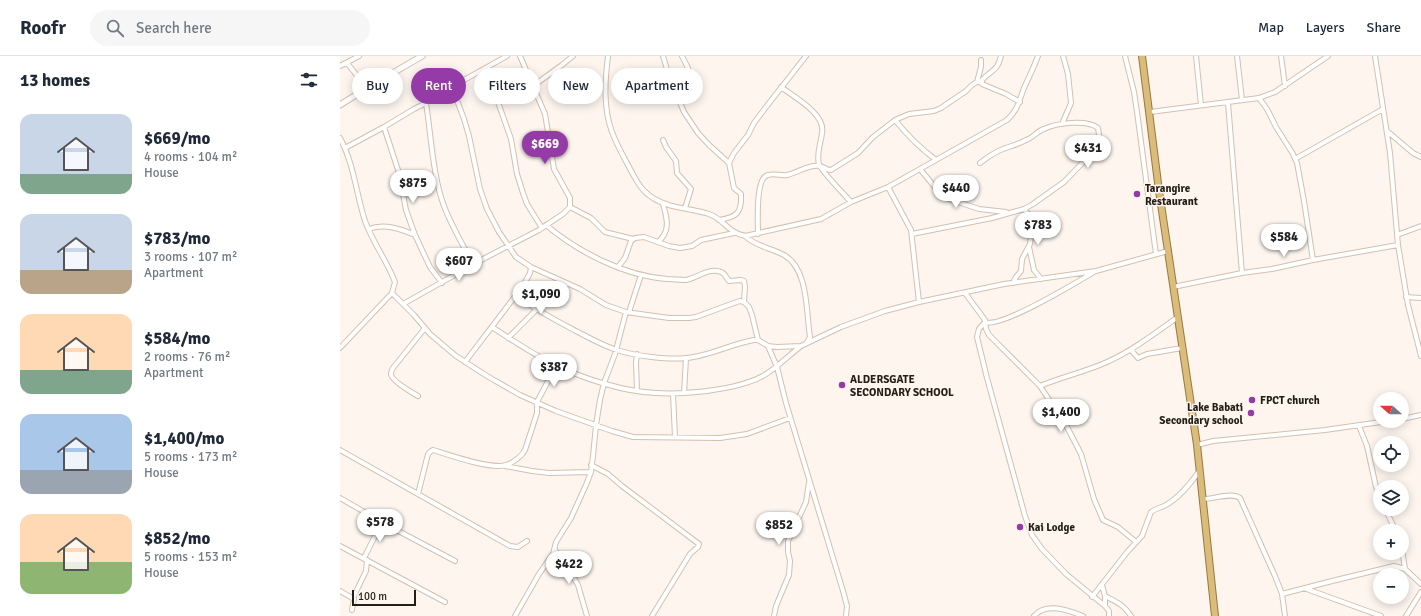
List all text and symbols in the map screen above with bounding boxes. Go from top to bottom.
search box [90,10,370,46]
text: Roofr [20,16,66,40]
icon: search [104,17,126,39]
text: Search here [136,19,212,37]
text: Map [1258,19,1284,36]
text: Layers [1306,19,1345,36]
text: Share [1367,19,1401,36]
chip: Buy [352,68,403,104]
chip: Rent [411,68,466,104]
chip: Filters [474,68,540,104]
chip: New [548,68,603,104]
chip: Apartment [611,68,703,104]
icon: filters [298,69,320,91]
text: 13 homes [20,70,90,91]
text: $669/mo [144,128,210,149]
icon: home [52,130,100,178]
pin: $669 [521,131,569,165]
pin: $431 [1064,135,1112,169]
text: $669 [531,136,559,152]
text: $431 [1074,140,1102,156]
text: 4 rooms · 104 m² [144,149,237,165]
text: House [144,165,179,181]
pin: $875 [389,170,437,204]
text: $875 [399,175,427,191]
pin: $440 [932,175,980,209]
text: $440 [942,180,970,196]
place label: Tarangire Restaurant [1145,182,1198,208]
marker: Tarangire Restaurant [1132,189,1142,199]
pin: $783 [1014,212,1062,246]
text: $783 [1024,217,1052,233]
pin: $584 [1260,224,1308,258]
text: $783/mo [144,228,210,249]
text: $584 [1270,229,1298,245]
icon: home [52,230,100,278]
pin: $607 [435,248,483,282]
text: 3 rooms · 107 m² [144,249,237,265]
text: $607 [445,253,473,269]
text: Apartment [144,265,204,281]
pin: $1,090 [508,281,574,315]
text: $1,090 [522,286,560,302]
text: $584/mo [144,328,210,349]
icon: home [52,330,100,378]
text: 2 rooms · 76 m² [144,349,230,365]
pin: $387 [530,354,578,388]
text: $387 [540,359,568,375]
text: Apartment [144,365,204,381]
place label: ALDERSGATE SECONDARY SCHOOL [850,373,954,399]
marker: ALDERSGATE SECONDARY SCHOOL [837,380,847,390]
north arrow [1373,392,1409,428]
map controls [1373,392,1409,604]
place label: FPCT church [1260,394,1320,407]
marker: FPCT church [1247,395,1257,405]
pin: $1,400 [1028,399,1094,433]
place label: Lake Babati Secondary school [1159,401,1244,427]
text: $1,400 [1042,404,1080,420]
marker: Lake Babati Secondary school [1246,408,1256,418]
text: $1,400/mo [144,428,224,449]
icon: home [52,430,100,478]
button: locate [1373,436,1409,472]
text: 5 rooms · 173 m² [144,449,237,465]
text: House [144,465,179,481]
button: layers [1373,480,1409,516]
pin: $578 [356,509,404,543]
pin: $852 [755,512,803,546]
text: $578 [366,514,394,530]
text: $852 [765,517,793,533]
place label: Kai Lodge [1028,521,1075,534]
marker: Kai Lodge [1015,522,1025,532]
button: + [1373,524,1409,560]
text: $852/mo [144,528,210,549]
icon: home [52,530,100,578]
text: 5 rooms · 153 m² [144,549,237,565]
pin: $422 [545,551,593,585]
text: $422 [555,556,583,572]
text: House [144,565,179,581]
button: − [1373,568,1409,604]
scale bar [352,588,416,607]
text: 100 m [358,590,387,603]

